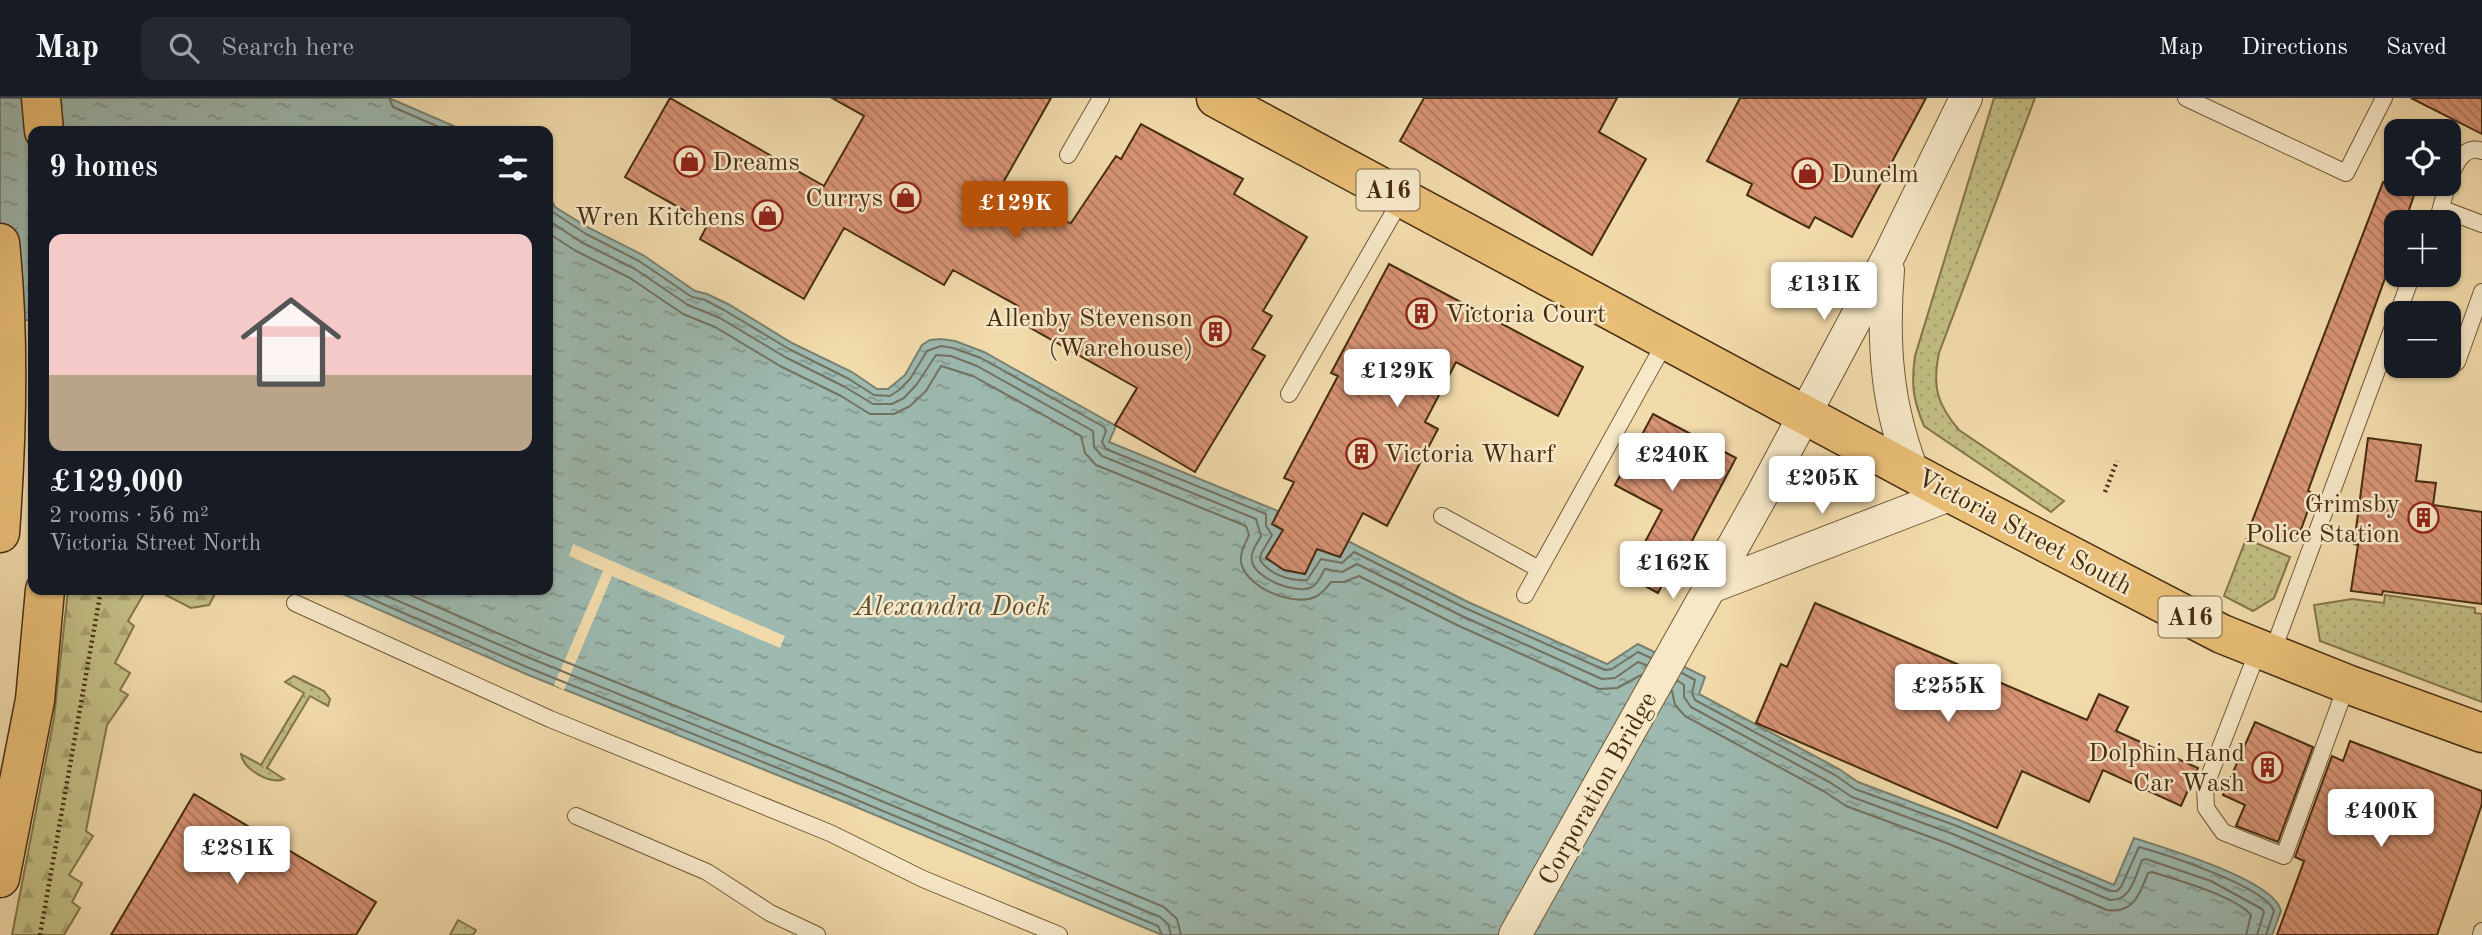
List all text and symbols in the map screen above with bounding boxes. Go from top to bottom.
search box [141,17,631,80]
icon: search [165,29,203,67]
text: Map [35,32,99,65]
text: Search here [221,35,354,61]
text: Map [2159,36,2203,60]
text: Directions [2241,36,2348,60]
text: Saved [2386,36,2447,60]
map controls [2384,119,2461,378]
button: locate [2384,119,2461,196]
shop icon: Dreams [672,144,706,178]
icon: filters [494,149,532,187]
place label: Dreams [712,150,800,176]
text: 9 homes [49,153,158,183]
shop icon: Dunelm [1791,156,1825,190]
place label: Dunelm [1831,162,1919,188]
road number: A16 [1356,170,1420,210]
shop icon: Currys [889,180,923,214]
pin: £129K [966,181,1064,241]
place label: Currys [805,186,883,212]
text: £129K [978,192,1052,215]
shop icon: Wren Kitchens [751,199,785,233]
place label: Wren Kitchens [575,205,745,231]
button: + [2384,210,2461,287]
pin: £131K [1775,262,1873,322]
text: £131K [1787,273,1861,296]
icon: home [228,279,354,405]
building icon: Victoria Court [1405,296,1439,330]
button: − [2384,301,2461,378]
place label: Victoria Court [1445,302,1606,328]
place label: Allenby Stevenson (Warehouse) [985,306,1193,362]
building icon: Allenby Stevenson (Warehouse) [1199,315,1233,349]
pin: £129K [1348,350,1446,409]
text: £129K [1360,360,1434,383]
pin: £240K [1623,434,1721,493]
building icon: Victoria Wharf [1344,436,1378,470]
place label: Victoria Wharf [1384,442,1557,468]
text: £240K [1635,444,1709,467]
pin: £205K [1773,456,1871,516]
street label: Victoria Street South [1912,465,2136,600]
text: £205K [1785,467,1859,490]
text: £129,000 [49,468,183,498]
place label: Grimsby Police Station [2245,492,2400,548]
building icon: Grimsby Police Station [2406,501,2440,535]
text: 2 rooms · 56 m² [49,504,209,527]
text: Victoria Street North [49,532,261,555]
pin: £162K [1624,542,1722,601]
text: £162K [1636,552,1710,575]
water label: Alexandra Dock [852,594,1050,622]
road number: A16 [2158,596,2222,638]
pin: £255K [1899,664,1997,724]
text: £255K [1911,675,1985,698]
street label: Corporation Bridge [1535,688,1663,890]
place label: Dolphin Hand Car Wash [2088,741,2245,797]
building icon: Dolphin Hand Car Wash [2251,750,2285,784]
pin: £400K [2332,790,2430,849]
text: £400K [2344,800,2418,823]
pin: £281K [188,826,286,886]
text: £281K [200,837,274,860]

